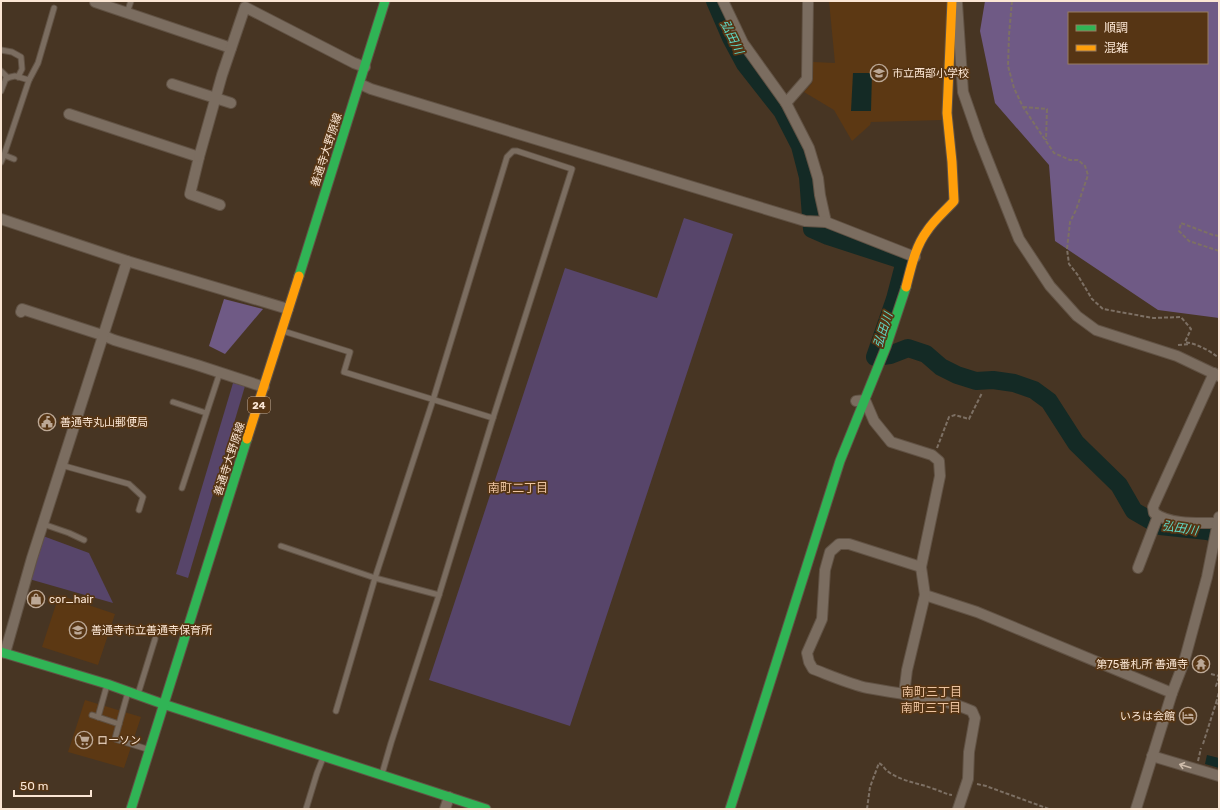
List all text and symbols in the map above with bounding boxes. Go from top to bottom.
legend [1068,12,1208,64]
water label: 弘田川 [718,18,747,58]
text: 順調 [1104,21,1128,35]
text: 混雑 [1104,41,1128,55]
school or university icon: 市立西部小学校 [869,63,889,83]
place label: 市立西部小学校 [892,67,969,80]
street label: 善通寺大野原線 [308,112,345,189]
water label: 弘田川 [871,309,896,349]
road number: 24 [248,397,270,413]
public building icon: 善通寺丸山郵便局 [37,412,57,432]
place label: 善通寺丸山郵便局 [60,416,148,429]
street label: 善通寺大野原線 [211,421,248,498]
district label: 南町二丁目 [488,481,548,495]
water label: 弘田川 [1161,518,1201,538]
shop icon: cor_hair [26,589,46,609]
place label: cor_hair [49,593,94,606]
school or university icon: 善通寺市立善通寺保育所 [68,620,88,640]
place label: 善通寺市立善通寺保育所 [91,624,213,637]
temple icon: 第75番札所 善通寺 [1191,654,1211,674]
place label: 第75番札所 善通寺 [1096,658,1188,671]
district label: 南町三丁目 [902,685,962,699]
district label: 南町三丁目 [901,701,961,715]
hotel icon: いろは会館 [1178,706,1198,726]
place label: いろは会館 [1120,710,1175,723]
supermarket icon: ローソン [74,730,94,750]
place label: ローソン [97,734,141,747]
one-way arrow [1179,762,1192,769]
scale bar [14,772,91,798]
text: 50 m [20,779,48,793]

